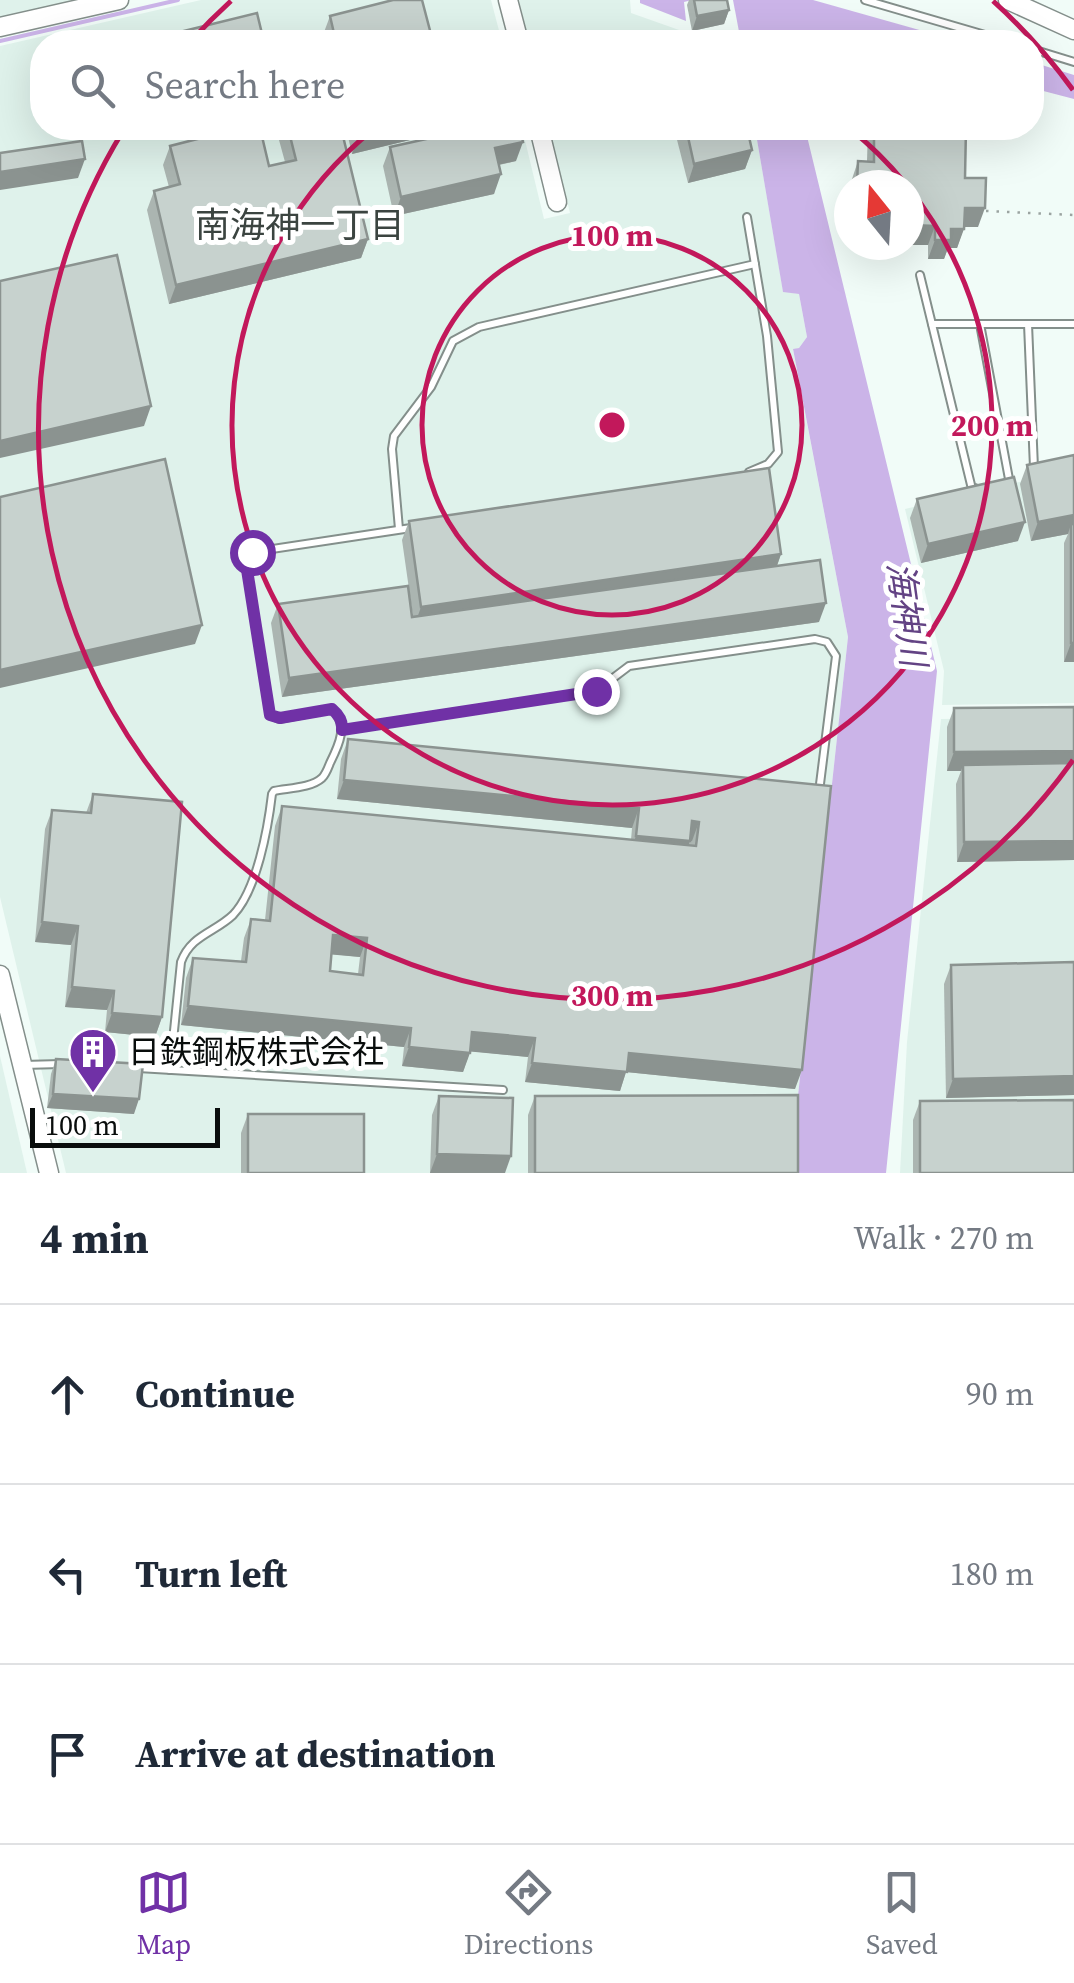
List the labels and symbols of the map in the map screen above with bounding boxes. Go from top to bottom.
north arrow [834,170,924,260]
district label: 南海神一丁目 [195,201,405,249]
text: 100 m [571,215,653,256]
text: 200 m [951,405,1033,446]
centre of rings [594,407,630,443]
route start [230,530,276,576]
water label: 海神川 [876,559,939,673]
route end [574,669,620,715]
text: 300 m [571,975,653,1016]
building icon: 日鉄鋼板株式会社 [67,1026,119,1094]
place label: 日鉄鋼板株式会社 [128,1030,384,1074]
scale bar [30,1103,220,1148]

